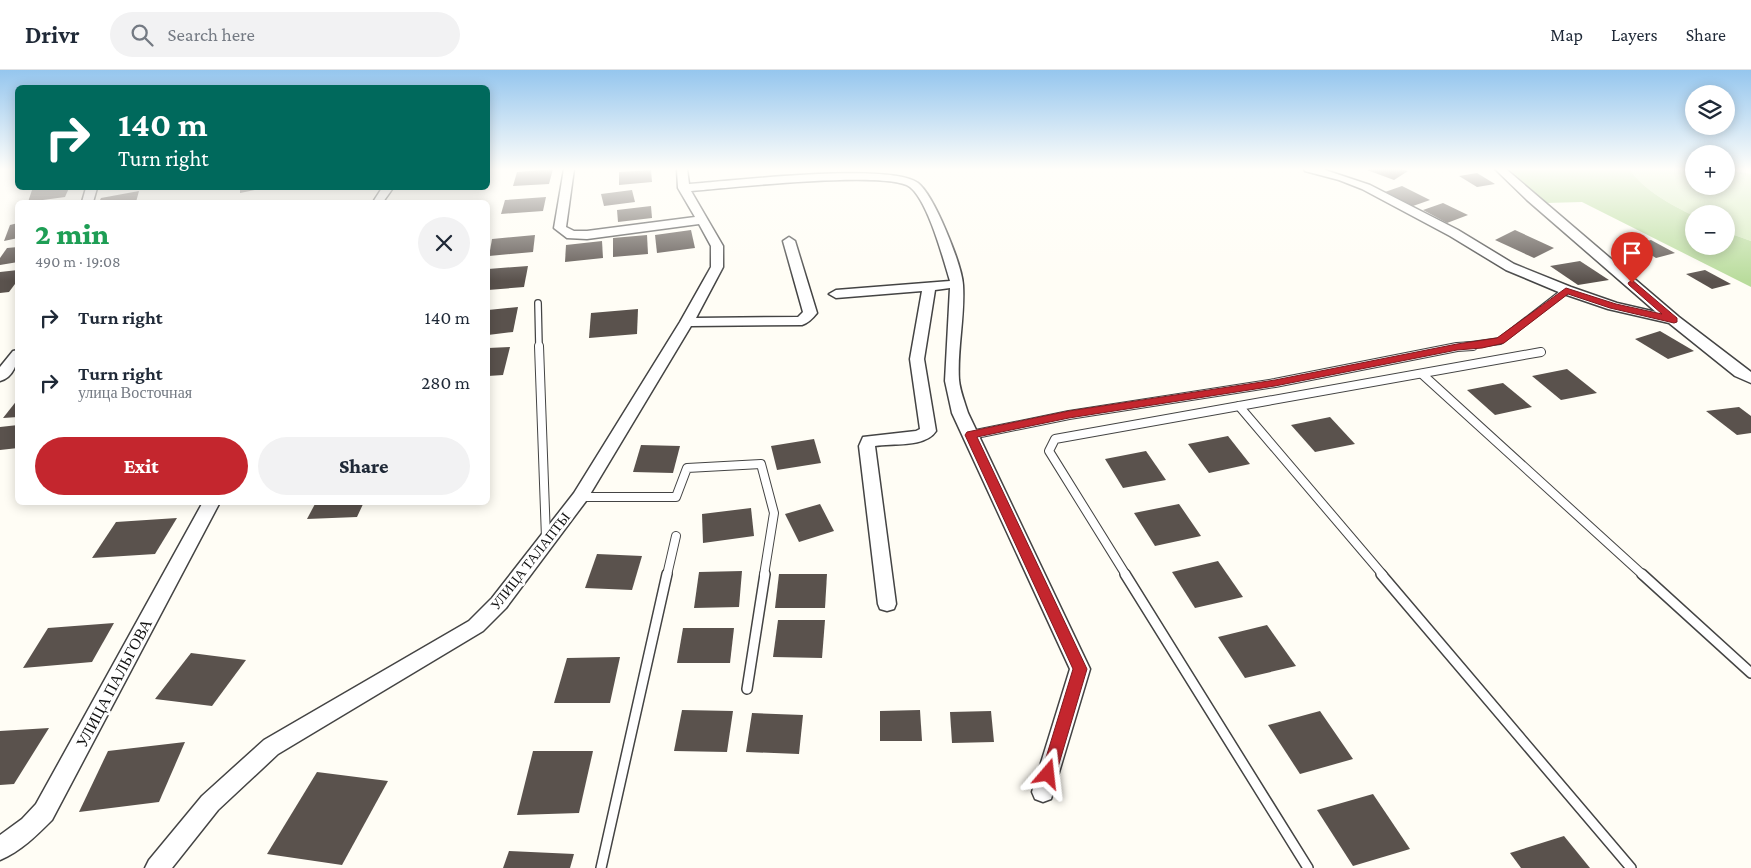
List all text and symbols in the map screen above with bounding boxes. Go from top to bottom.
search box [110,12,460,57]
text: Drivr [25,21,80,48]
icon: search [128,21,156,49]
text: Search here [168,24,255,45]
text: Map [1550,25,1583,45]
text: Layers [1611,25,1658,45]
text: Share [1686,25,1726,45]
map controls [1685,85,1735,255]
button: layers [1685,85,1735,135]
icon: right [35,105,100,170]
text: 140 m [118,105,208,144]
button: + [1685,145,1735,195]
text: Turn right [118,146,209,171]
button: − [1685,205,1735,255]
text: 2 min [35,217,109,250]
button: close [418,217,470,269]
pin [1611,232,1653,283]
icon: arrive [1618,239,1646,267]
text: 490 m · 19:08 [35,253,121,270]
icon: right [35,304,63,332]
text: Turn right [78,307,163,328]
text: 140 m [424,307,470,328]
text: Turn right [78,363,163,384]
icon: right [35,369,63,397]
text: 280 m [421,372,470,393]
text: улица Восточная [78,384,192,401]
button: Exit [35,437,248,495]
button: Share [258,437,470,495]
street label: УЛИЦА ТАЛАПТЫ [487,509,573,613]
street label: УЛИЦА ПАЛЬГОВА [73,616,156,751]
position arrow [1021,747,1073,799]

